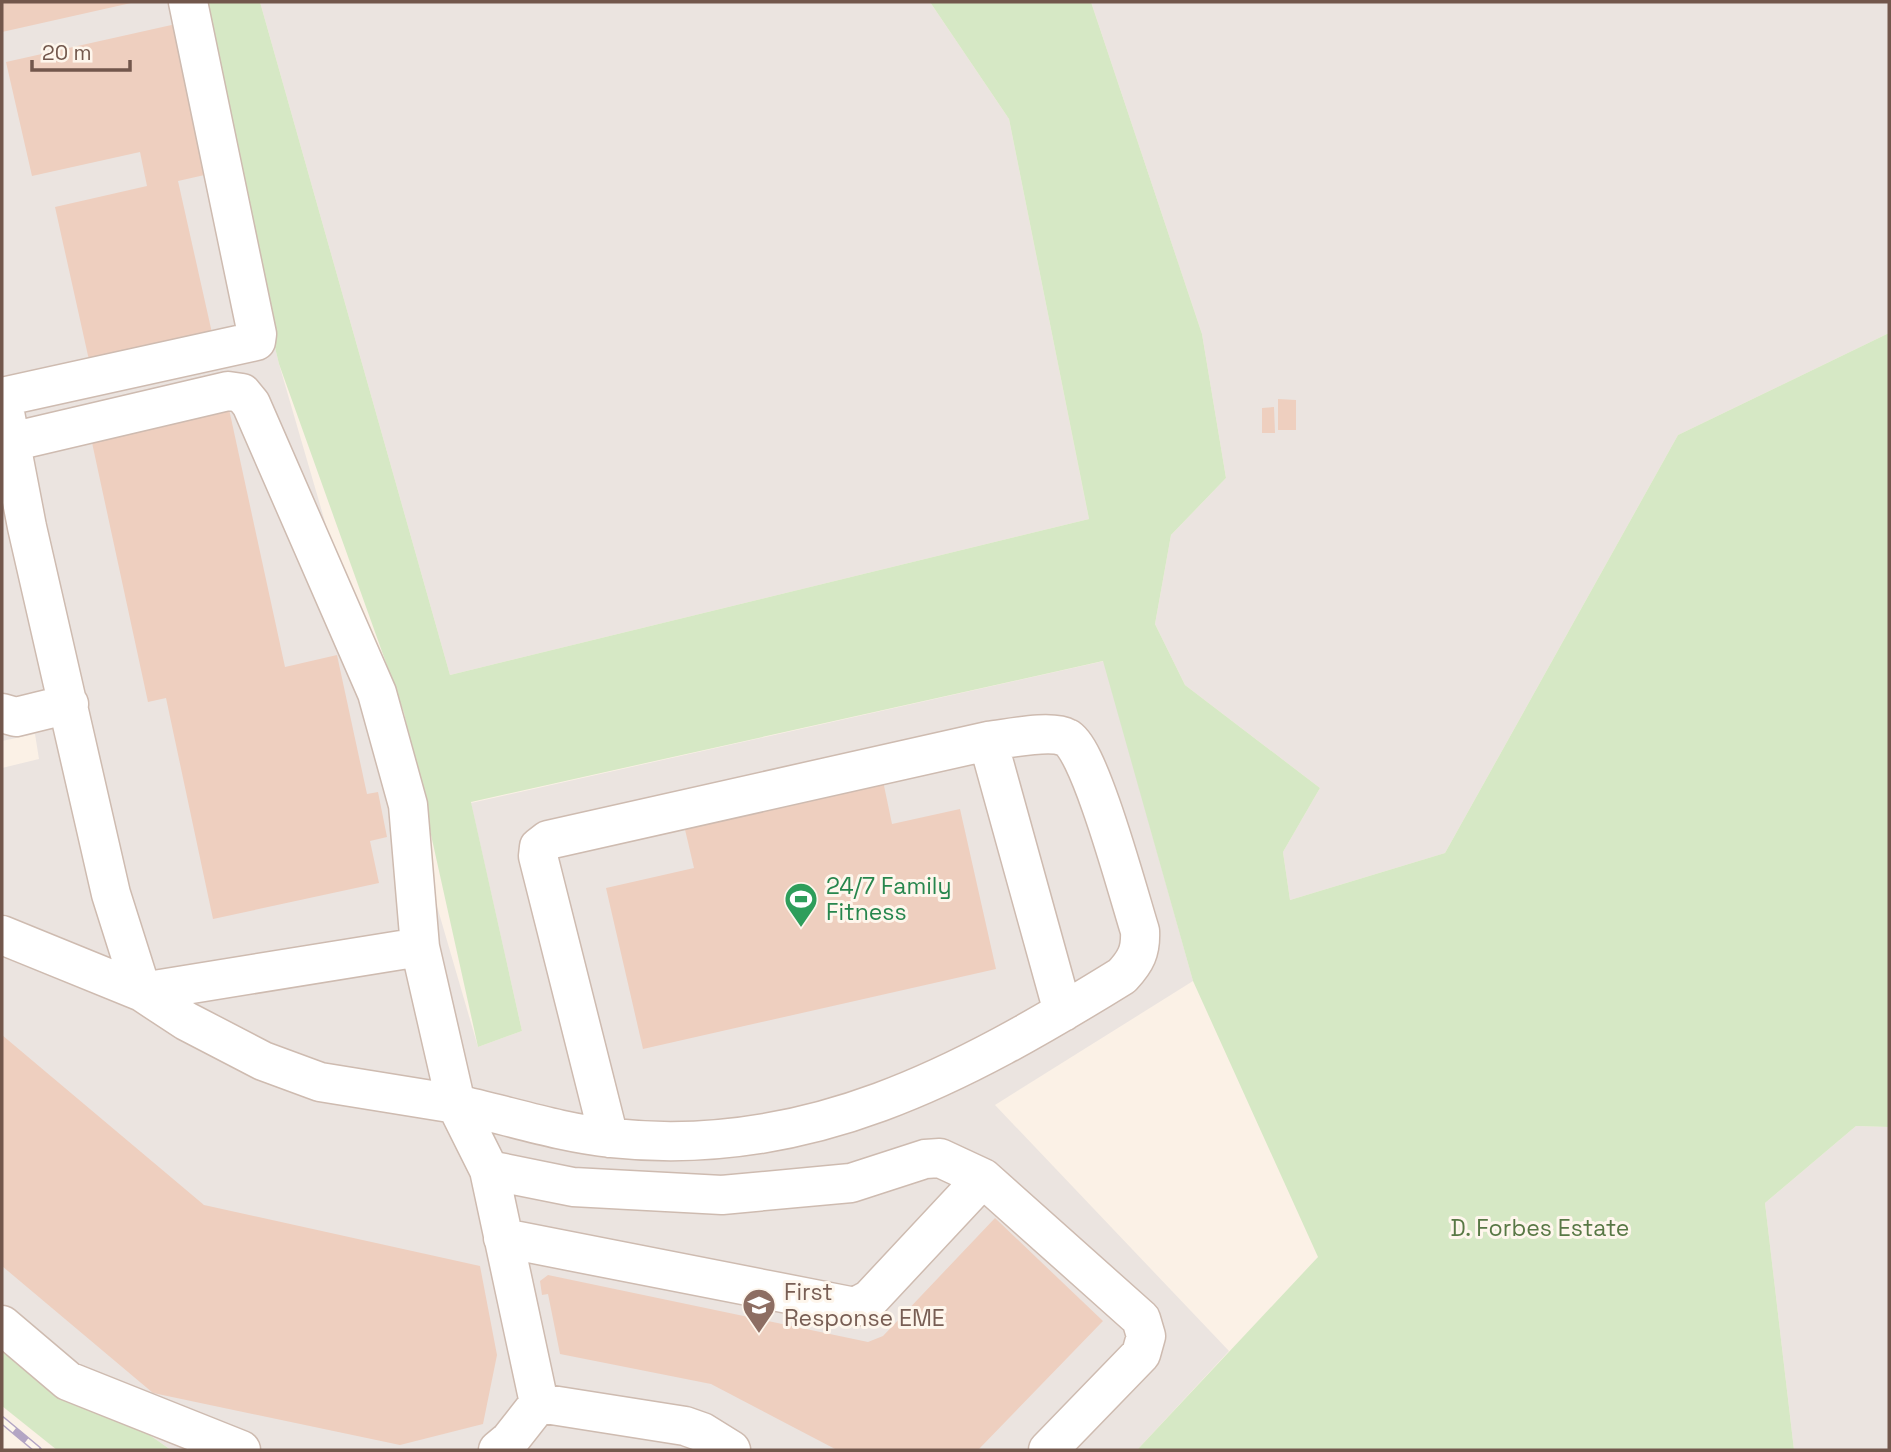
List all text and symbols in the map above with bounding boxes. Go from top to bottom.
scale bar [32,28,130,72]
text: 20 m [42,39,92,66]
place label: 24/7 Family Fitness [826,871,952,927]
sports icon: 24/7 Family Fitness [782,880,820,929]
park label: D. Forbes Estate [1451,1213,1629,1243]
place label: First Response EME [784,1277,945,1333]
school or university icon: First Response EME [740,1286,778,1335]

